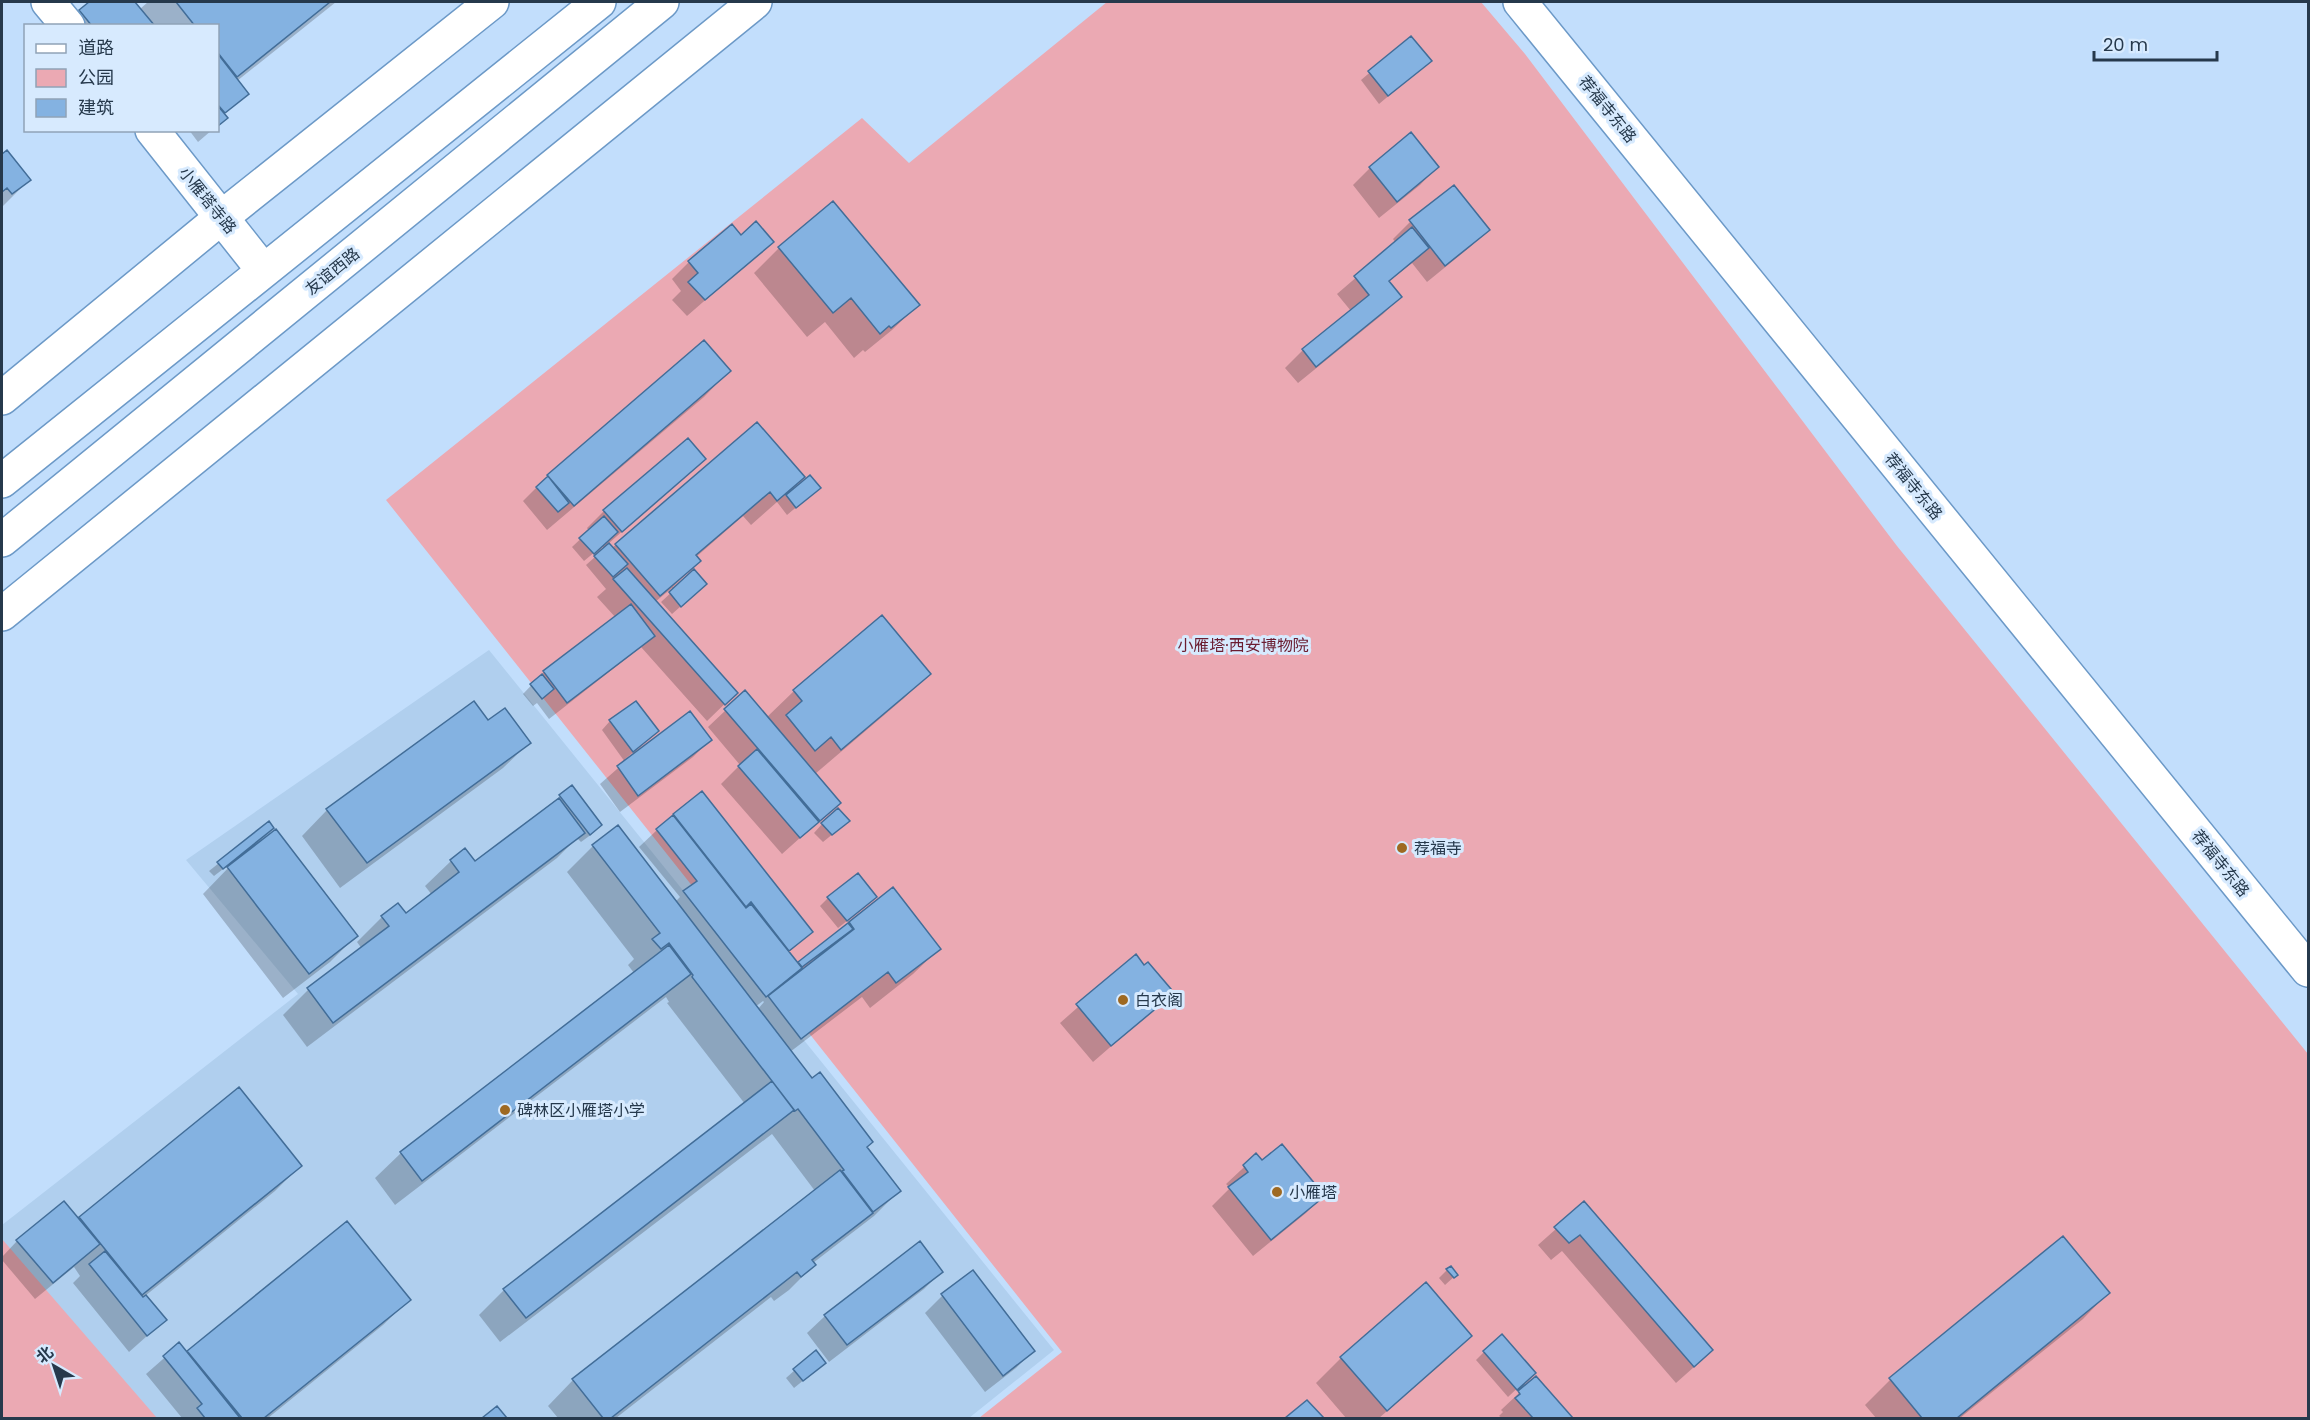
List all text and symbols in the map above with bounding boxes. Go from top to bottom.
legend [24,24,219,132]
scale bar [2094,24,2217,62]
text: 20 m [2103,32,2148,57]
text: 道路 [78,35,114,60]
text: 公园 [78,65,114,90]
street label: 荐福寺东路 [1573,71,1642,148]
text: 建筑 [78,95,114,120]
street label: 小雁塔寺路 [173,162,242,239]
street label: 友谊西路 [300,242,364,300]
street label: 荐福寺东路 [1879,448,1948,525]
park label: 小雁塔·西安博物院 [1177,634,1309,657]
street label: 荐福寺东路 [2186,825,2255,902]
place label: 荐福寺 [1414,837,1462,860]
marker: 荐福寺 [1395,841,1409,855]
place label: 白衣阁 [1135,989,1183,1012]
marker: 白衣阁 [1116,993,1130,1007]
place label: 碑林区小雁塔小学 [517,1099,645,1122]
marker: 碑林区小雁塔小学 [498,1103,512,1117]
place label: 小雁塔 [1289,1181,1337,1204]
marker: 小雁塔 [1270,1185,1284,1199]
north arrow [24,1336,84,1396]
text: 北 [31,1341,58,1369]

